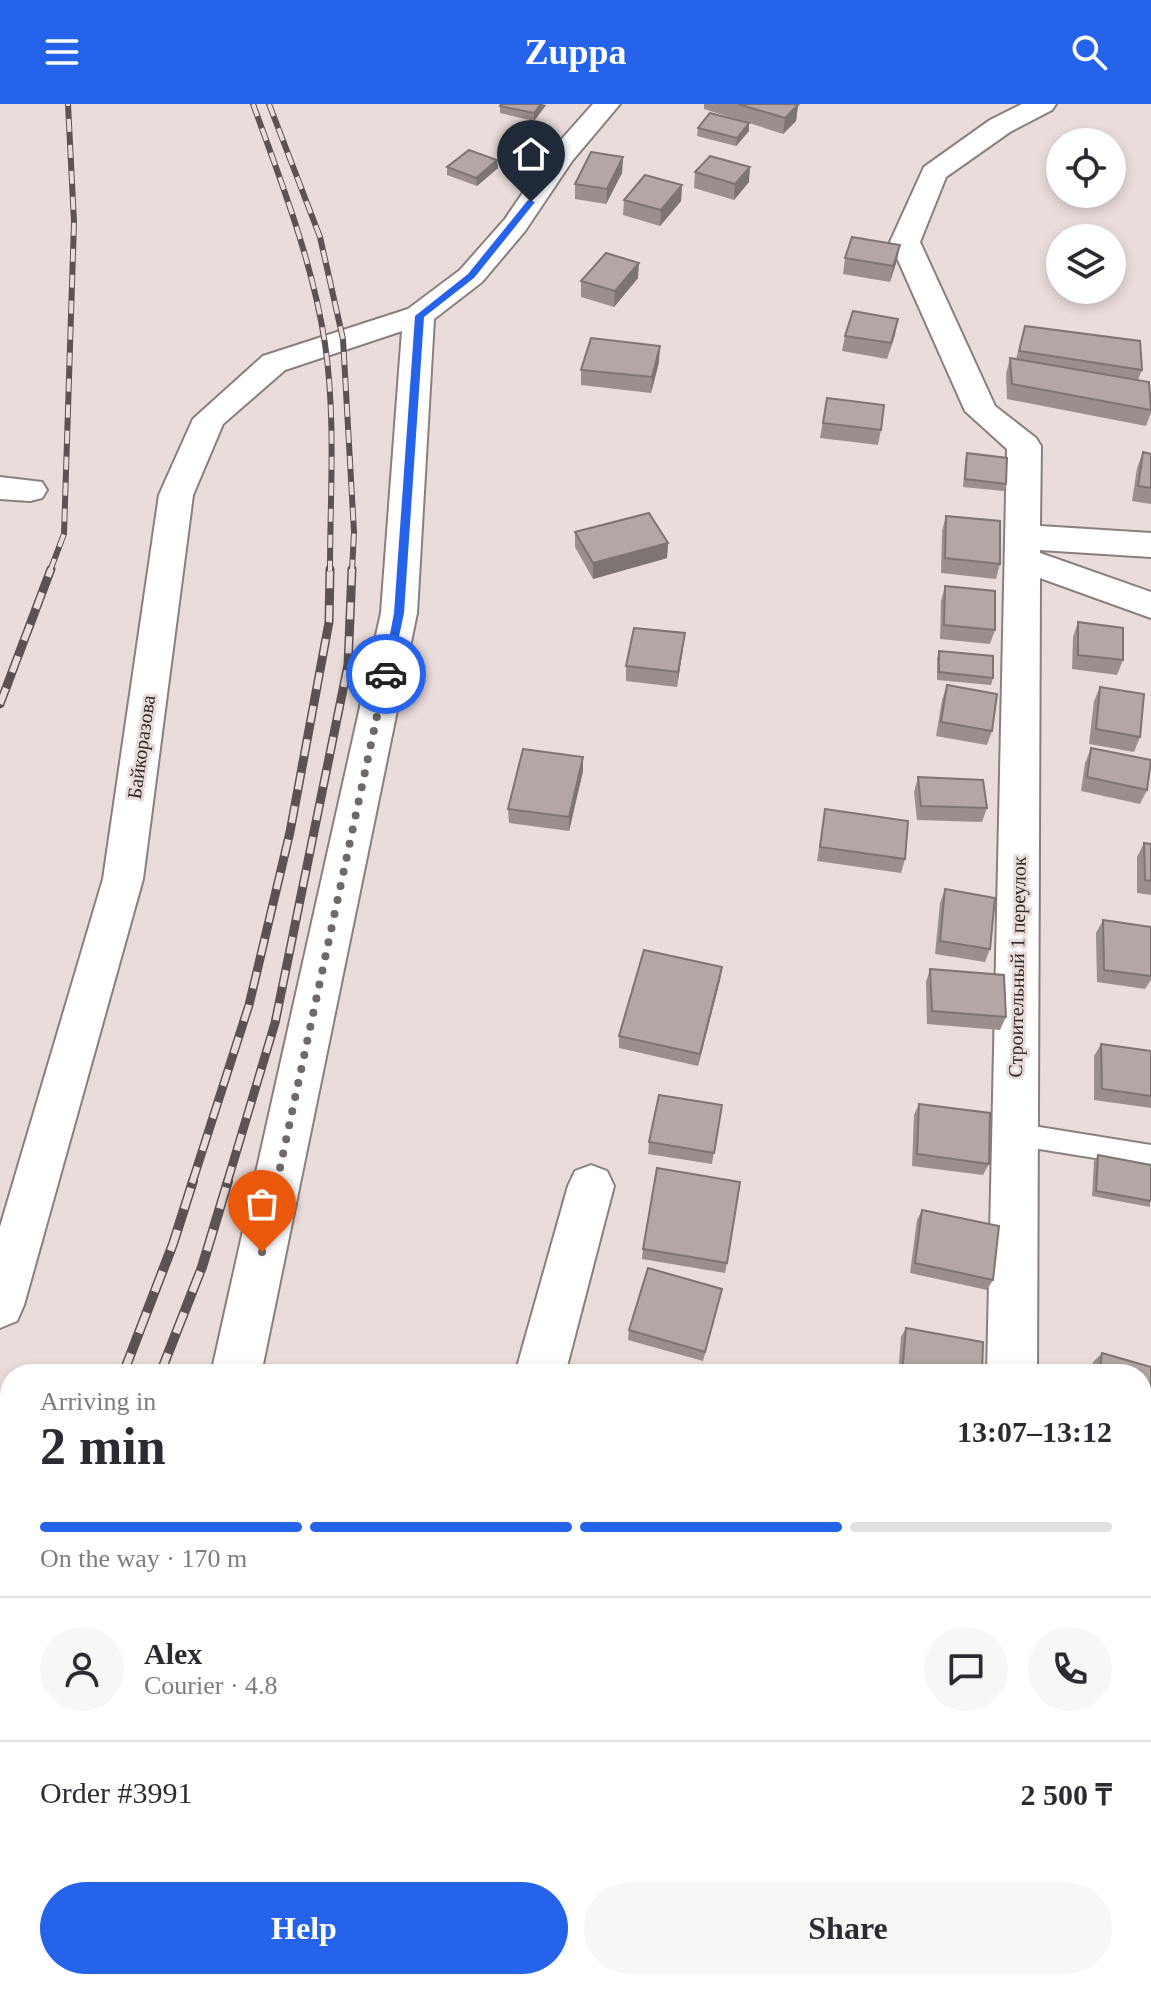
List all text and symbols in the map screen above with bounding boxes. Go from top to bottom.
icon: menu [40,30,84,74]
icon: search [1067,30,1111,74]
text: Zuppa [524,32,627,72]
pin [497,120,565,202]
map controls [1046,128,1126,304]
button: locate [1046,128,1126,208]
icon: home [509,132,553,176]
button: layers [1046,224,1126,304]
courier [346,634,426,714]
icon: car [364,652,408,696]
street label: Байкоразова [123,694,160,800]
street label: Строительный 1 переулок [1004,856,1031,1078]
pin [228,1170,296,1252]
icon: bag [240,1182,284,1226]
text: Arriving in [40,1387,156,1416]
text: 13:07–13:12 [957,1415,1112,1448]
text: 2 min [40,1418,166,1475]
text: On the way · 170 m [40,1544,247,1573]
button: person [40,1627,124,1711]
button: chat [924,1627,1008,1711]
button: phone [1028,1627,1112,1711]
text: Alex [144,1637,202,1670]
text: Courier · 4.8 [144,1671,278,1700]
text: Order #3991 [40,1776,192,1809]
text: 2 500 ₸ [1021,1778,1112,1811]
button: Help [40,1882,568,1974]
button: Share [584,1882,1112,1974]

